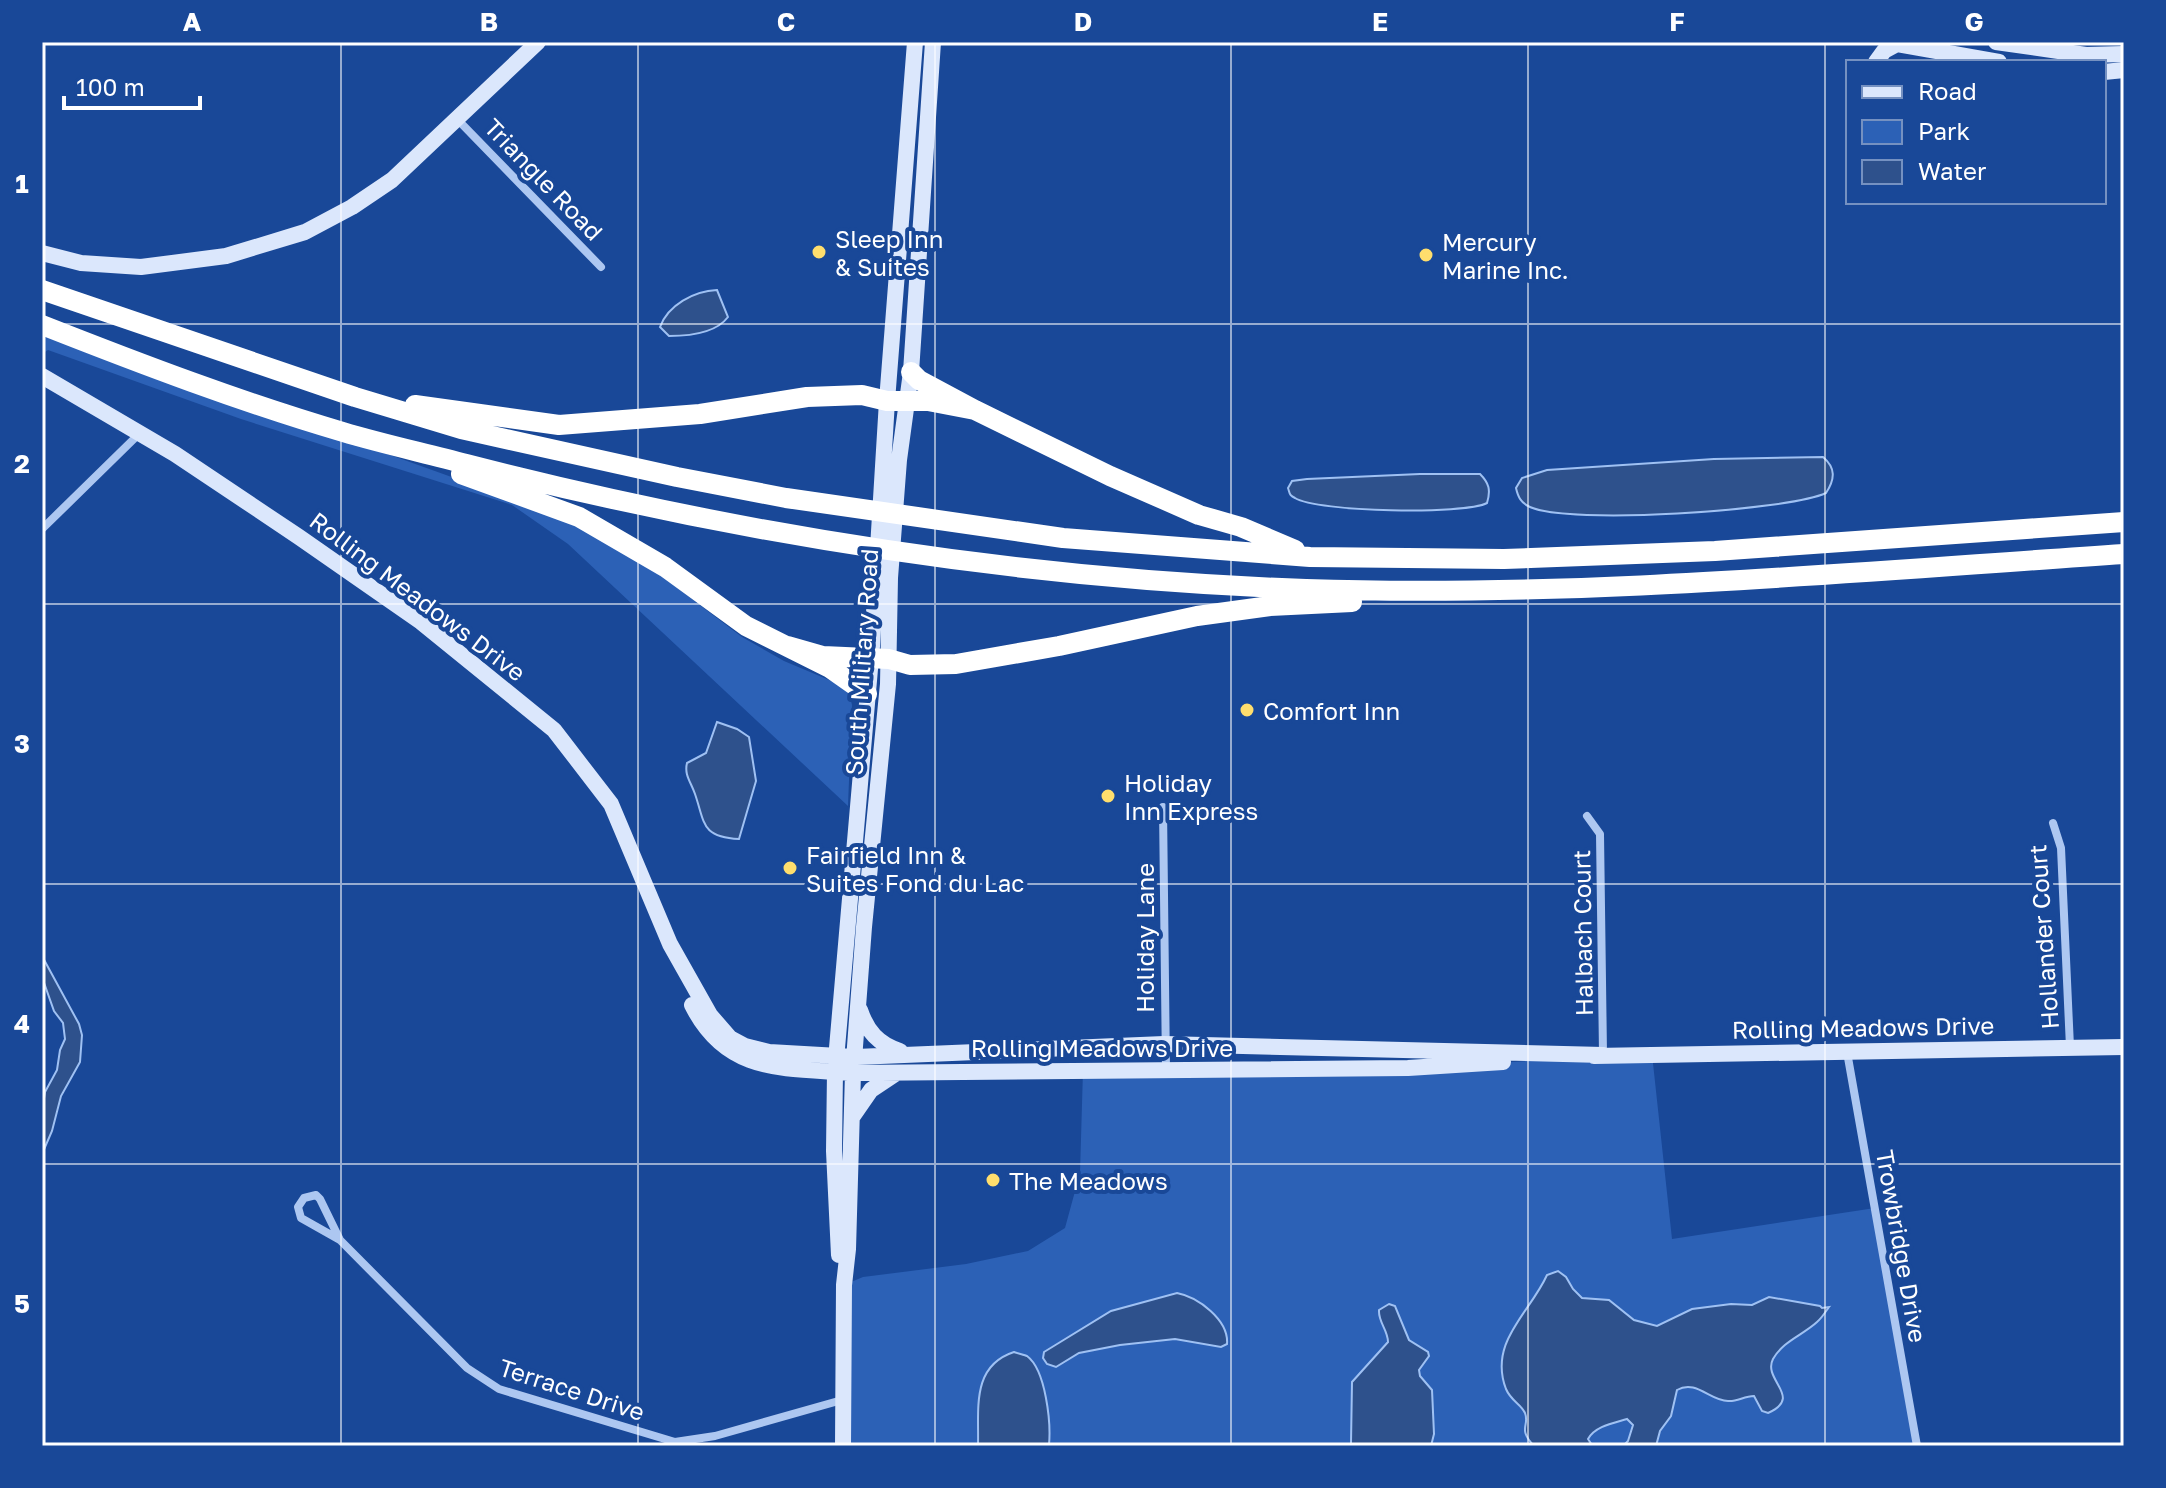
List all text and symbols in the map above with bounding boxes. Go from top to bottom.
text: A [183,6,202,37]
text: B [480,6,498,37]
text: C [777,6,795,37]
text: D [1074,6,1092,37]
text: E [1372,6,1388,37]
text: F [1669,6,1685,37]
text: G [1964,6,1984,37]
scale bar [64,60,200,110]
legend [1846,60,2106,204]
text: 100 m [76,72,145,101]
text: Road [1918,76,1977,105]
street label: Triangle Road [479,112,609,246]
text: Park [1918,116,1970,145]
text: Water [1918,156,1986,185]
text: 1 [15,168,29,199]
place label: Sleep Inn & Suites [835,224,943,281]
place label: Mercury Marine Inc. [1442,227,1569,284]
marker: Sleep Inn & Suites [810,243,828,261]
marker: Mercury Marine Inc. [1417,246,1435,264]
text: 2 [14,448,30,479]
street label: Rolling Meadows Drive [304,505,532,687]
street label: South Military Road [839,548,883,776]
place label: Comfort Inn [1263,696,1400,725]
marker: Comfort Inn [1238,701,1256,719]
text: 3 [14,728,30,759]
place label: Holiday Inn Express [1124,768,1258,825]
marker: Holiday Inn Express [1099,787,1117,805]
place label: Fairfield Inn & Suites Fond du Lac [806,840,1024,897]
street label: Hollander Court [2022,844,2064,1030]
street label: Halbach Court [1566,850,1598,1016]
marker: Fairfield Inn & Suites Fond du Lac [781,859,799,877]
street label: Holiday Lane [1130,863,1159,1013]
text: 4 [14,1008,30,1039]
street label: Rolling Meadows Drive [1732,1010,1994,1044]
street label: Rolling Meadows Drive [971,1033,1233,1062]
street label: Trowbridge Drive [1871,1148,1933,1344]
place label: The Meadows [1009,1166,1168,1195]
marker: The Meadows [984,1171,1002,1189]
text: 5 [14,1288,30,1319]
street label: Terrace Drive [496,1352,648,1426]

